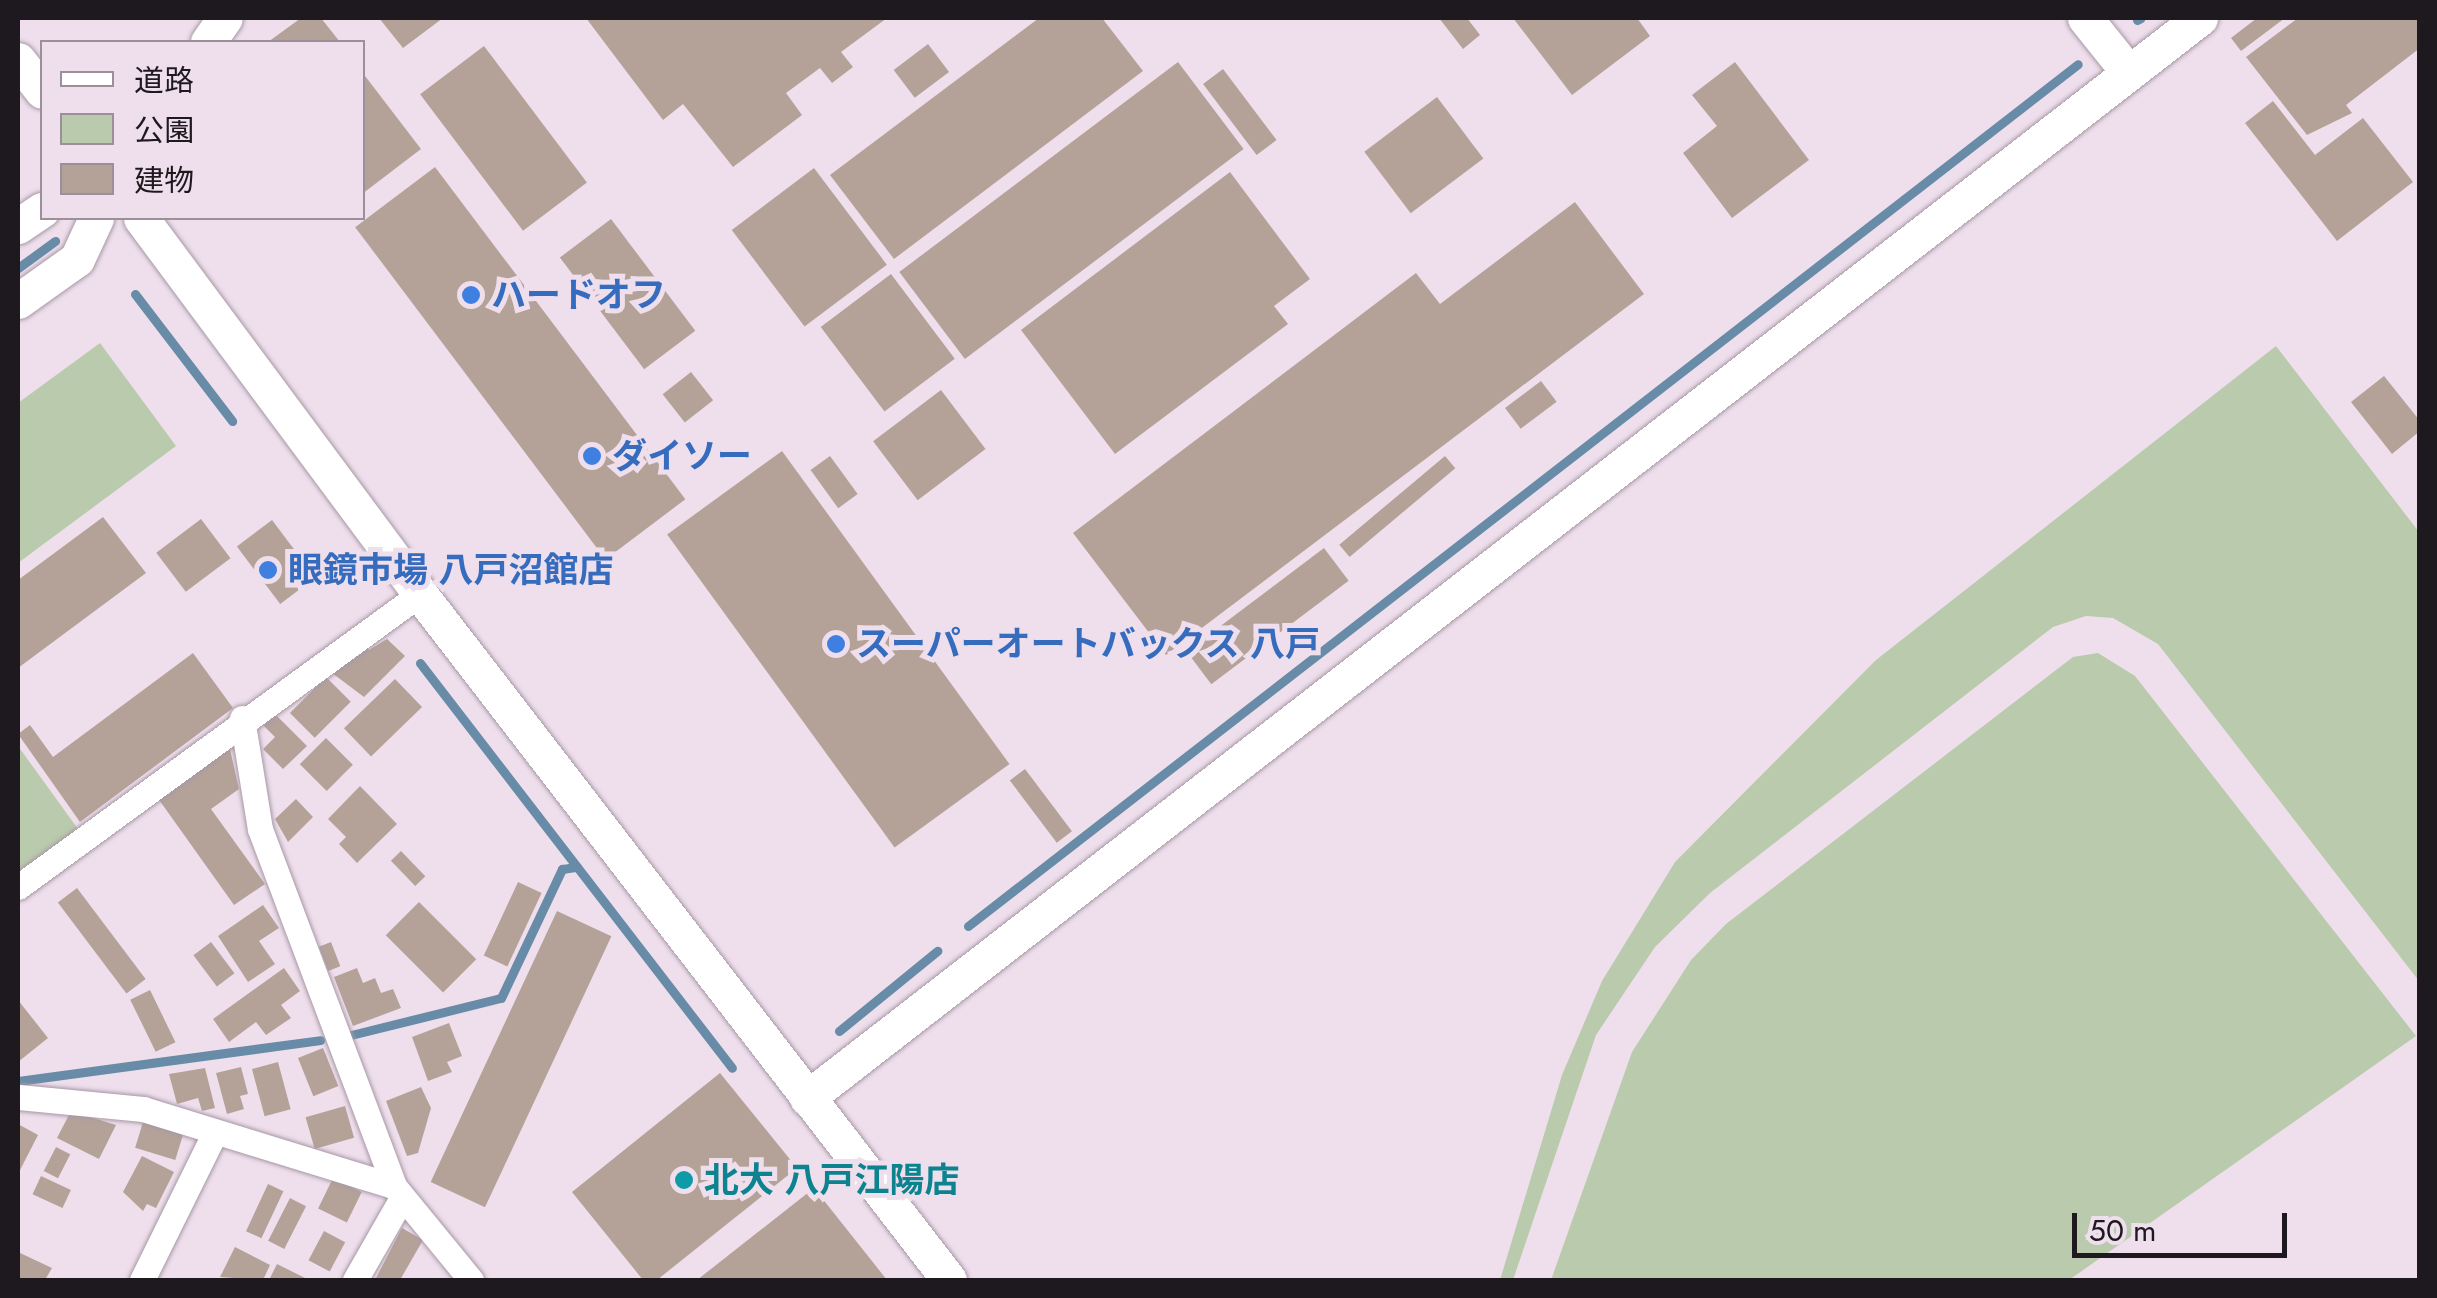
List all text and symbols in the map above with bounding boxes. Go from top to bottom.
legend [40,40,365,220]
text: 道路 [134,59,194,102]
text: 公園 [134,109,194,152]
text: 建物 [134,159,194,202]
place label: ハードオフ [491,274,666,316]
marker: ハードオフ [460,284,482,306]
place label: ダイソー [612,435,752,477]
marker: ダイソー [581,445,603,467]
place label: 眼鏡市場 八戸沼館店 [288,549,613,591]
marker: 眼鏡市場 八戸沼館店 [257,559,279,581]
place label: スーパーオートバックス 八戸 [856,623,1321,665]
marker: スーパーオートバックス 八戸 [825,633,847,655]
place label: 北大 八戸江陽店 [704,1159,959,1201]
marker: 北大 八戸江陽店 [673,1169,695,1191]
scale bar [2077,1193,2292,1255]
text: 50 m [2089,1209,2156,1252]

